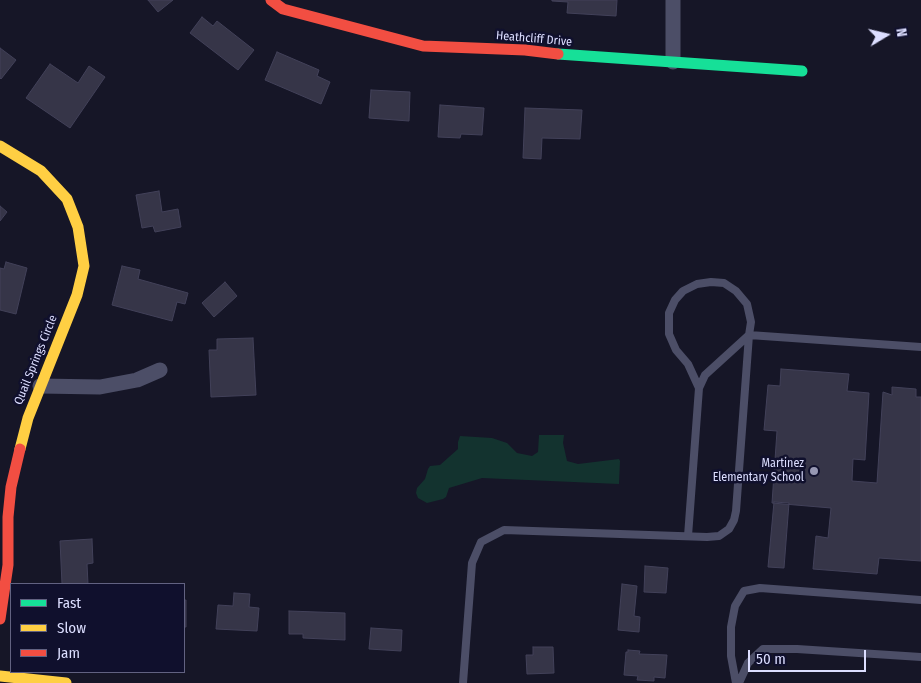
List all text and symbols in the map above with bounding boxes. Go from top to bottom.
north arrow [861,10,911,60]
text: N [892,27,910,38]
street label: Heathcliff Drive [495,29,573,49]
street label: Quail Springs Circle [11,313,61,407]
place label: Martinez Elementary School [713,457,804,485]
marker: Martinez Elementary School [808,465,820,477]
legend [10,583,185,673]
text: Fast [57,594,81,612]
text: Slow [57,619,86,637]
scale bar [751,640,868,672]
text: Jam [57,644,80,662]
text: 50 m [756,650,786,668]

